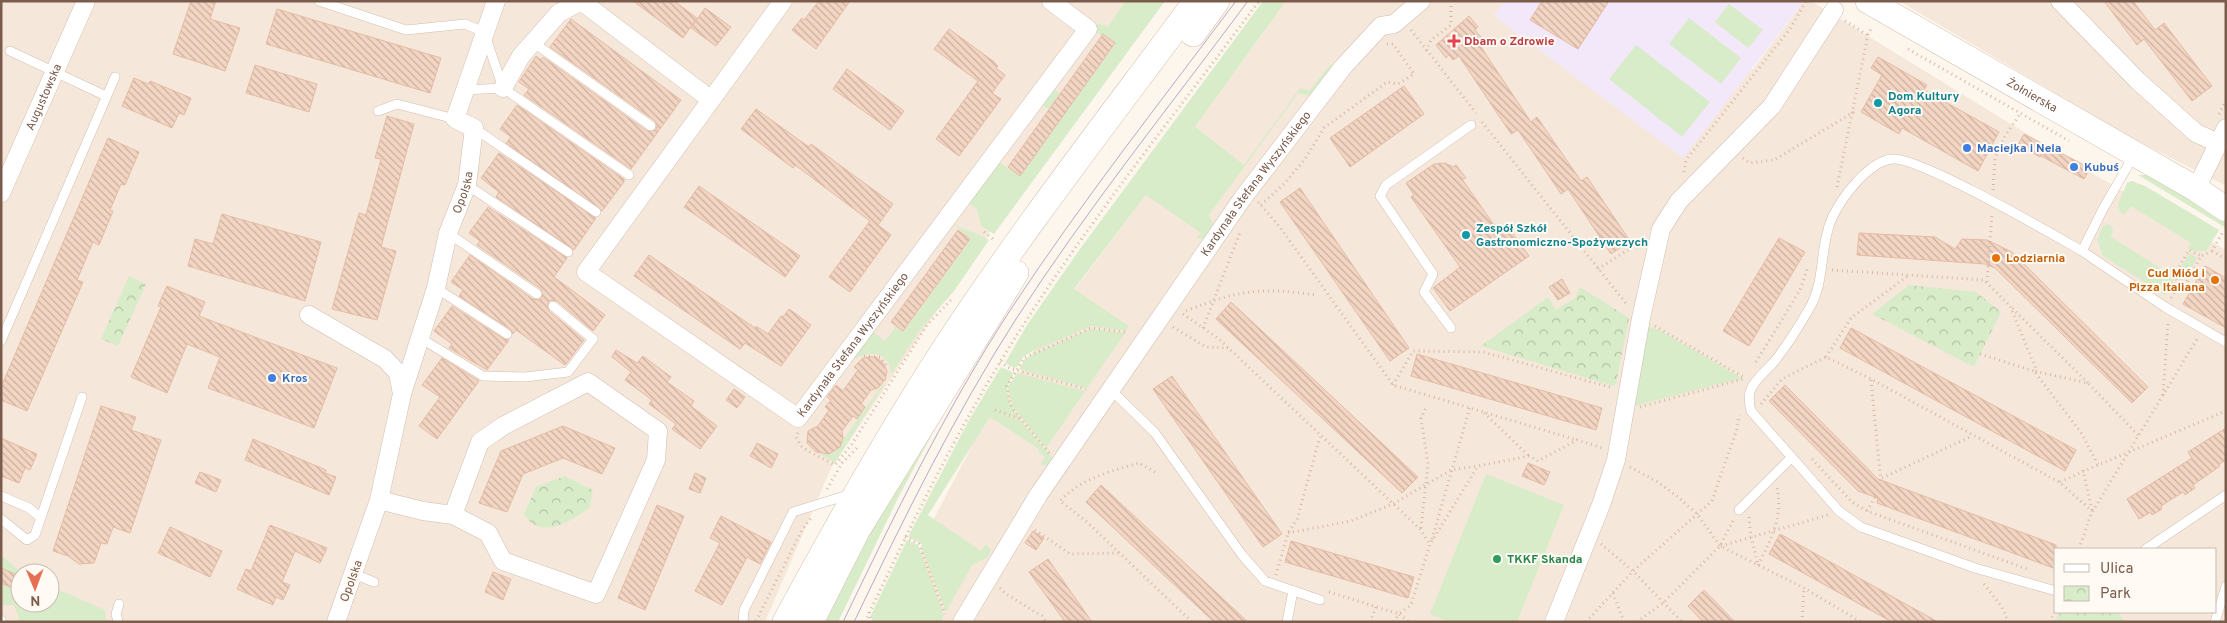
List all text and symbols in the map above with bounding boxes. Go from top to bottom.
place label: Dbam o Zdrowie [1464,34,1555,50]
marker: Dbam o Zdrowie [1448,35,1460,47]
street label: Augustowska [23,62,66,133]
street label: Żołnierska [2003,75,2060,117]
place label: Dom Kultury Agora [1888,89,1959,119]
marker: Dom Kultury Agora [1872,97,1884,109]
street label: Kardynała Stefana Wyszyńskiego [1198,108,1316,260]
place label: Maciejka i Nela [1977,141,2062,157]
marker: Maciejka i Nela [1961,142,1973,154]
place label: Kubuś [2084,160,2119,176]
marker: Kubuś [2068,161,2080,173]
street label: Opolska [449,171,478,216]
place label: Zespół Szkół Gastronomiczno-Spożywczych [1476,221,1648,251]
marker: Zespół Szkół Gastronomiczno-Spożywczych [1460,229,1472,241]
place label: Lodziarnia [2006,251,2065,267]
marker: Lodziarnia [1990,252,2002,264]
place label: Cud Miód i Pizza Italiana [2129,266,2205,296]
street label: Kardynała Stefana Wyszyńskiego [794,269,913,421]
marker: Cud Miód i Pizza Italiana [2209,274,2221,286]
place label: Kros [282,371,308,387]
marker: Kros [266,372,278,384]
legend [2054,548,2217,613]
place label: TKKF Skanda [1507,552,1583,568]
marker: TKKF Skanda [1491,553,1503,565]
street label: Opolska [337,558,367,605]
text: Ulica [2100,560,2133,579]
north arrow [10,563,60,613]
text: Park [2100,585,2131,604]
text: N [30,591,40,608]

